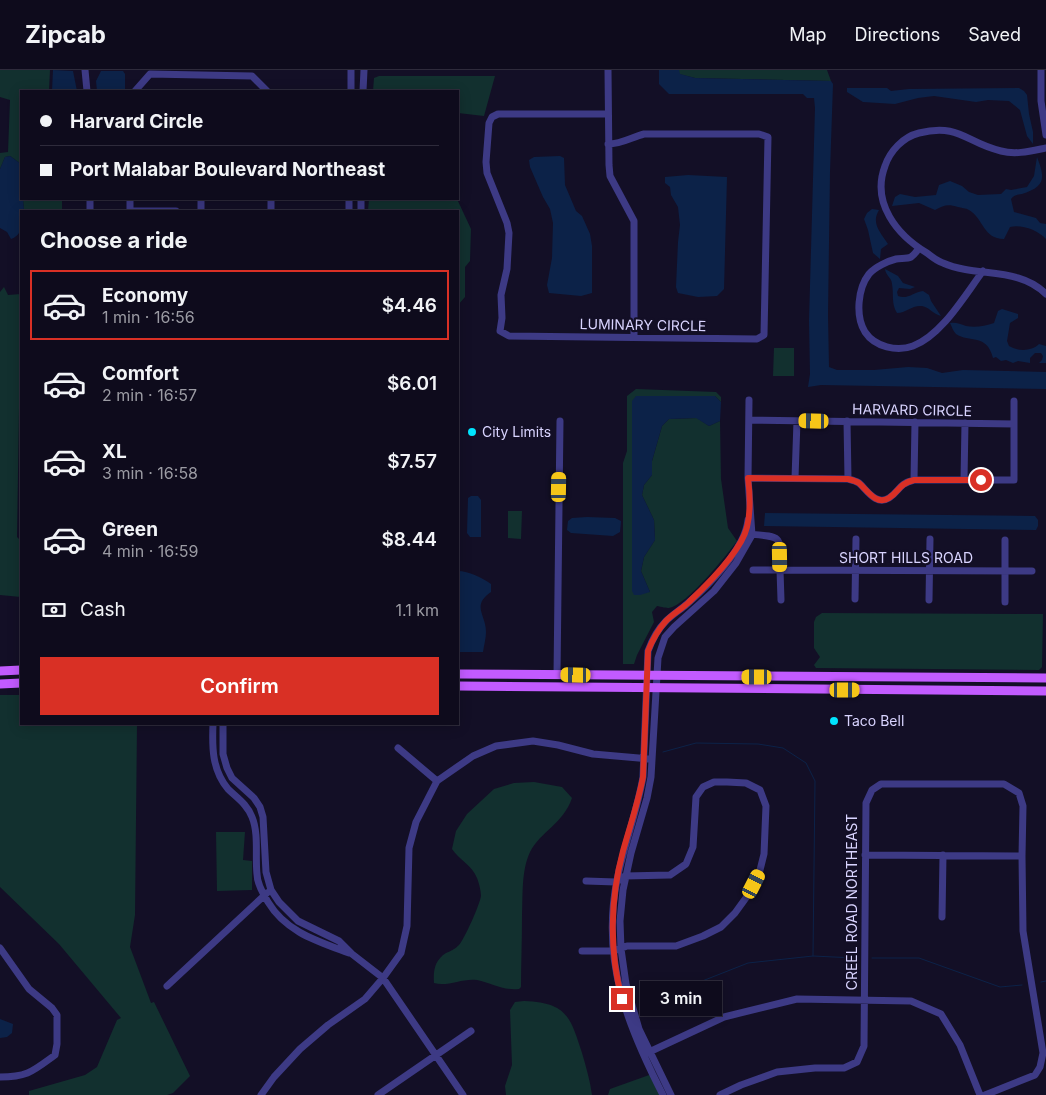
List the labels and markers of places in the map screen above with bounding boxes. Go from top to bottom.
place label: City Limits [482,423,551,440]
marker: City Limits [466,426,478,438]
place label: Taco Bell [844,712,904,729]
marker: Taco Bell [828,715,840,727]

